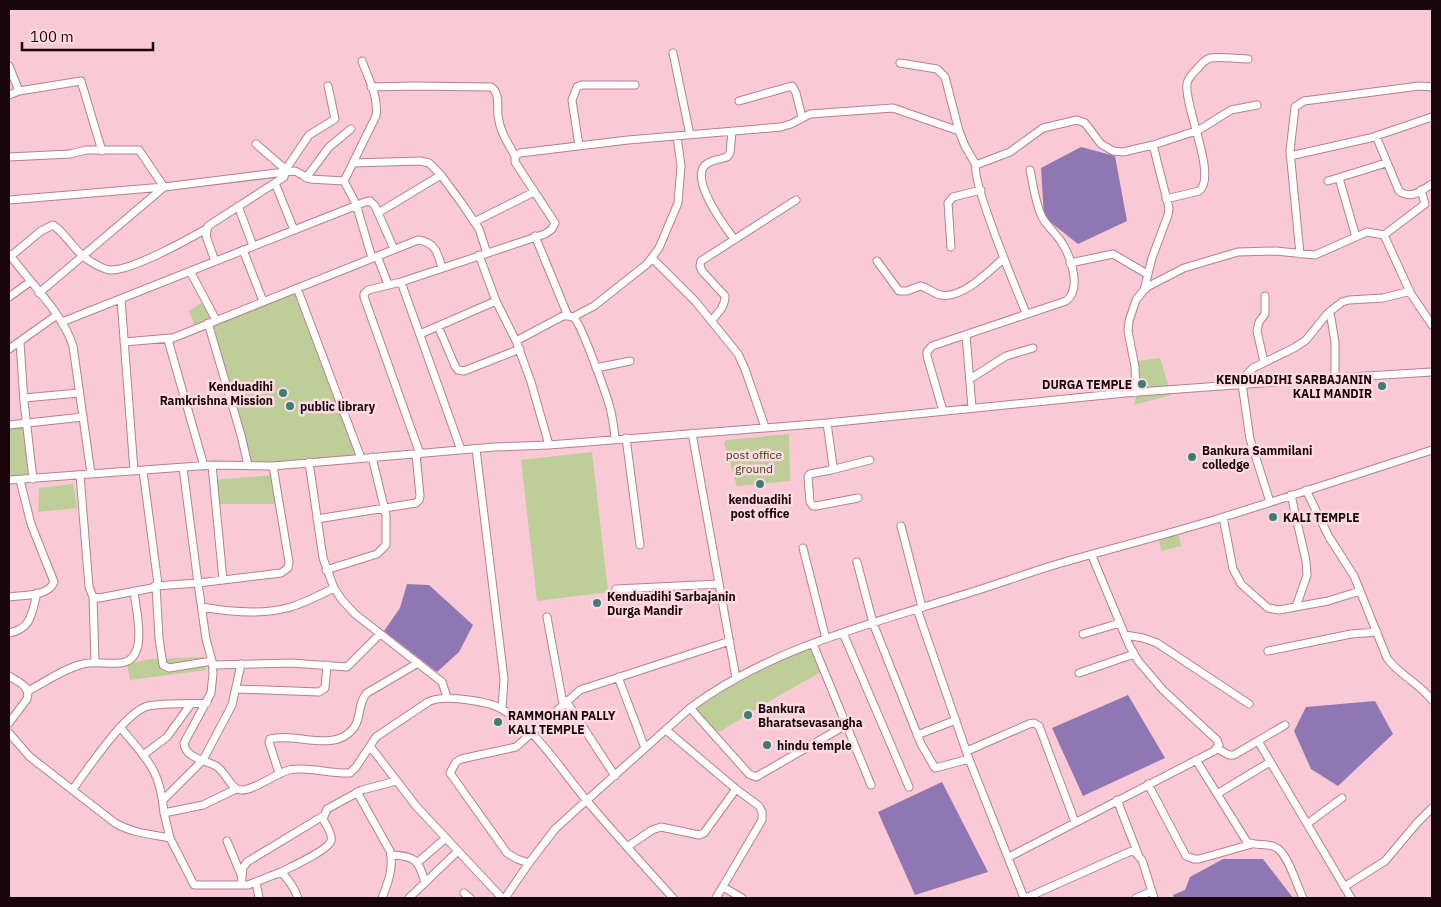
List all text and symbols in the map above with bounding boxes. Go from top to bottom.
scale bar [22,20,154,52]
text: 100 m [30,27,74,46]
place label: KENDUADIHI SARBAJANIN KALI MANDIR [1216,372,1372,401]
place label: DURGA TEMPLE [1042,377,1132,392]
marker: DURGA TEMPLE [1136,378,1148,390]
place label: Kenduadihi Ramkrishna Mission [160,379,273,408]
marker: KENDUADIHI SARBAJANIN KALI MANDIR [1376,380,1388,392]
marker: Kenduadihi Ramkrishna Mission [277,387,289,399]
place label: public library [300,399,376,414]
marker: public library [284,400,296,412]
place label: Bankura Sammilani colledge [1202,443,1313,472]
park label: post office ground [726,447,783,476]
marker: Bankura Sammilani colledge [1186,451,1198,463]
marker: kenduadihi post office [754,478,766,490]
place label: kenduadihi post office [728,492,792,521]
place label: KALI TEMPLE [1283,510,1360,525]
marker: KALI TEMPLE [1267,511,1279,523]
place label: Kenduadihi Sarbajanin Durga Mandir [607,589,736,618]
marker: Kenduadihi Sarbajanin Durga Mandir [591,597,603,609]
place label: Bankura Bharatsevasangha [758,701,863,730]
place label: RAMMOHAN PALLY KALI TEMPLE [508,708,616,737]
marker: Bankura Bharatsevasangha [742,709,754,721]
marker: RAMMOHAN PALLY KALI TEMPLE [492,716,504,728]
place label: hindu temple [777,738,852,753]
marker: hindu temple [761,739,773,751]

